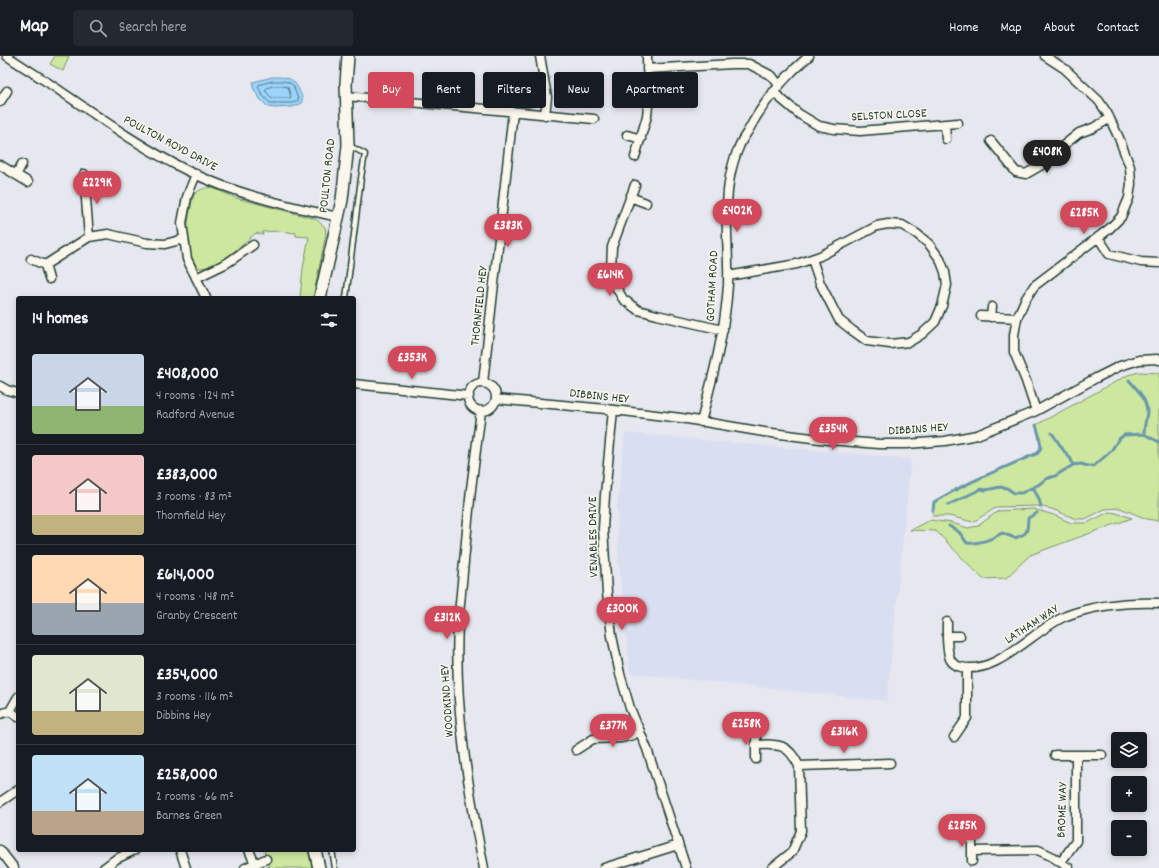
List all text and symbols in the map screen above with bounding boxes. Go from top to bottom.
search box [73,10,353,46]
text: Map [20,14,49,41]
icon: search [87,17,109,39]
text: Search here [119,17,187,39]
text: Home [949,18,978,38]
text: Map [1000,18,1022,38]
text: About [1044,18,1075,38]
text: Contact [1097,18,1139,38]
chip: Buy [368,72,414,108]
chip: Rent [422,72,475,108]
chip: Filters [483,72,546,108]
chip: New [554,72,604,108]
chip: Apartment [612,72,698,108]
street label: SELSTON CLOSE [851,105,927,127]
street label: POULTON ROYD DRIVE [119,111,221,177]
street label: POULTON ROAD [315,138,341,214]
pin: £408K [1019,140,1075,174]
text: £408K [1032,143,1062,162]
pin: £229K [69,171,125,205]
text: £229K [82,174,112,193]
pin: £402K [709,199,765,233]
pin: £285K [1056,201,1112,235]
text: £402K [722,202,752,221]
text: £285K [1069,204,1099,223]
pin: £383K [480,214,536,248]
text: £383K [493,217,523,236]
street label: GOTHAM ROAD [702,250,724,322]
pin: £614K [582,263,638,297]
street label: THORNFIELD HEY [466,264,494,347]
text: £614K [596,266,624,285]
text: 14 homes [32,308,88,332]
icon: filters [318,309,340,331]
pin: £353K [384,346,440,380]
text: £353K [397,349,427,368]
text: £408,000 [156,363,219,387]
icon: home [64,370,112,418]
street label: DIBBINS HEY [568,384,631,410]
text: 4 rooms · 124 m² [156,387,235,406]
text: Radford Avenue [156,406,234,425]
pin: £354K [805,417,861,451]
street label: DIBBINS HEY [888,418,950,442]
text: £354K [818,420,848,439]
text: £383,000 [156,464,217,488]
icon: home [64,471,112,519]
text: 3 rooms · 83 m² [156,488,232,507]
street label: VENABLES DRIVE [584,496,604,578]
text: Thornfield Hey [156,507,225,526]
text: £614,000 [156,564,215,588]
icon: home [64,571,112,619]
text: 4 rooms · 148 m² [156,588,234,607]
pin: £300K [594,597,650,631]
text: £300K [606,600,638,619]
street label: LATHAM WAY [1001,600,1064,650]
pin: £312K [419,606,475,640]
text: Granby Crescent [156,607,238,626]
text: £312K [434,609,460,628]
street label: WOODKIND HEY [436,663,460,738]
text: £354,000 [156,664,218,688]
icon: home [64,671,112,719]
text: 3 rooms · 116 m² [156,688,233,707]
text: Dibbins Hey [156,707,211,726]
pin: £258K [718,712,774,746]
pin: £377K [585,714,641,748]
text: £258K [731,715,761,734]
text: £377K [599,717,627,736]
pin: £316K [816,720,872,754]
text: £316K [830,723,858,742]
map controls [1111,732,1147,856]
button: layers [1111,732,1147,768]
text: £258,000 [156,764,218,788]
icon: home [64,771,112,819]
button: + [1111,776,1147,812]
street label: BROME WAY [1053,781,1074,838]
text: 2 rooms · 66 m² [156,788,234,807]
text: Barnes Green [156,807,222,826]
pin: £285K [934,814,990,848]
text: £285K [947,817,977,836]
button: − [1111,820,1147,856]

